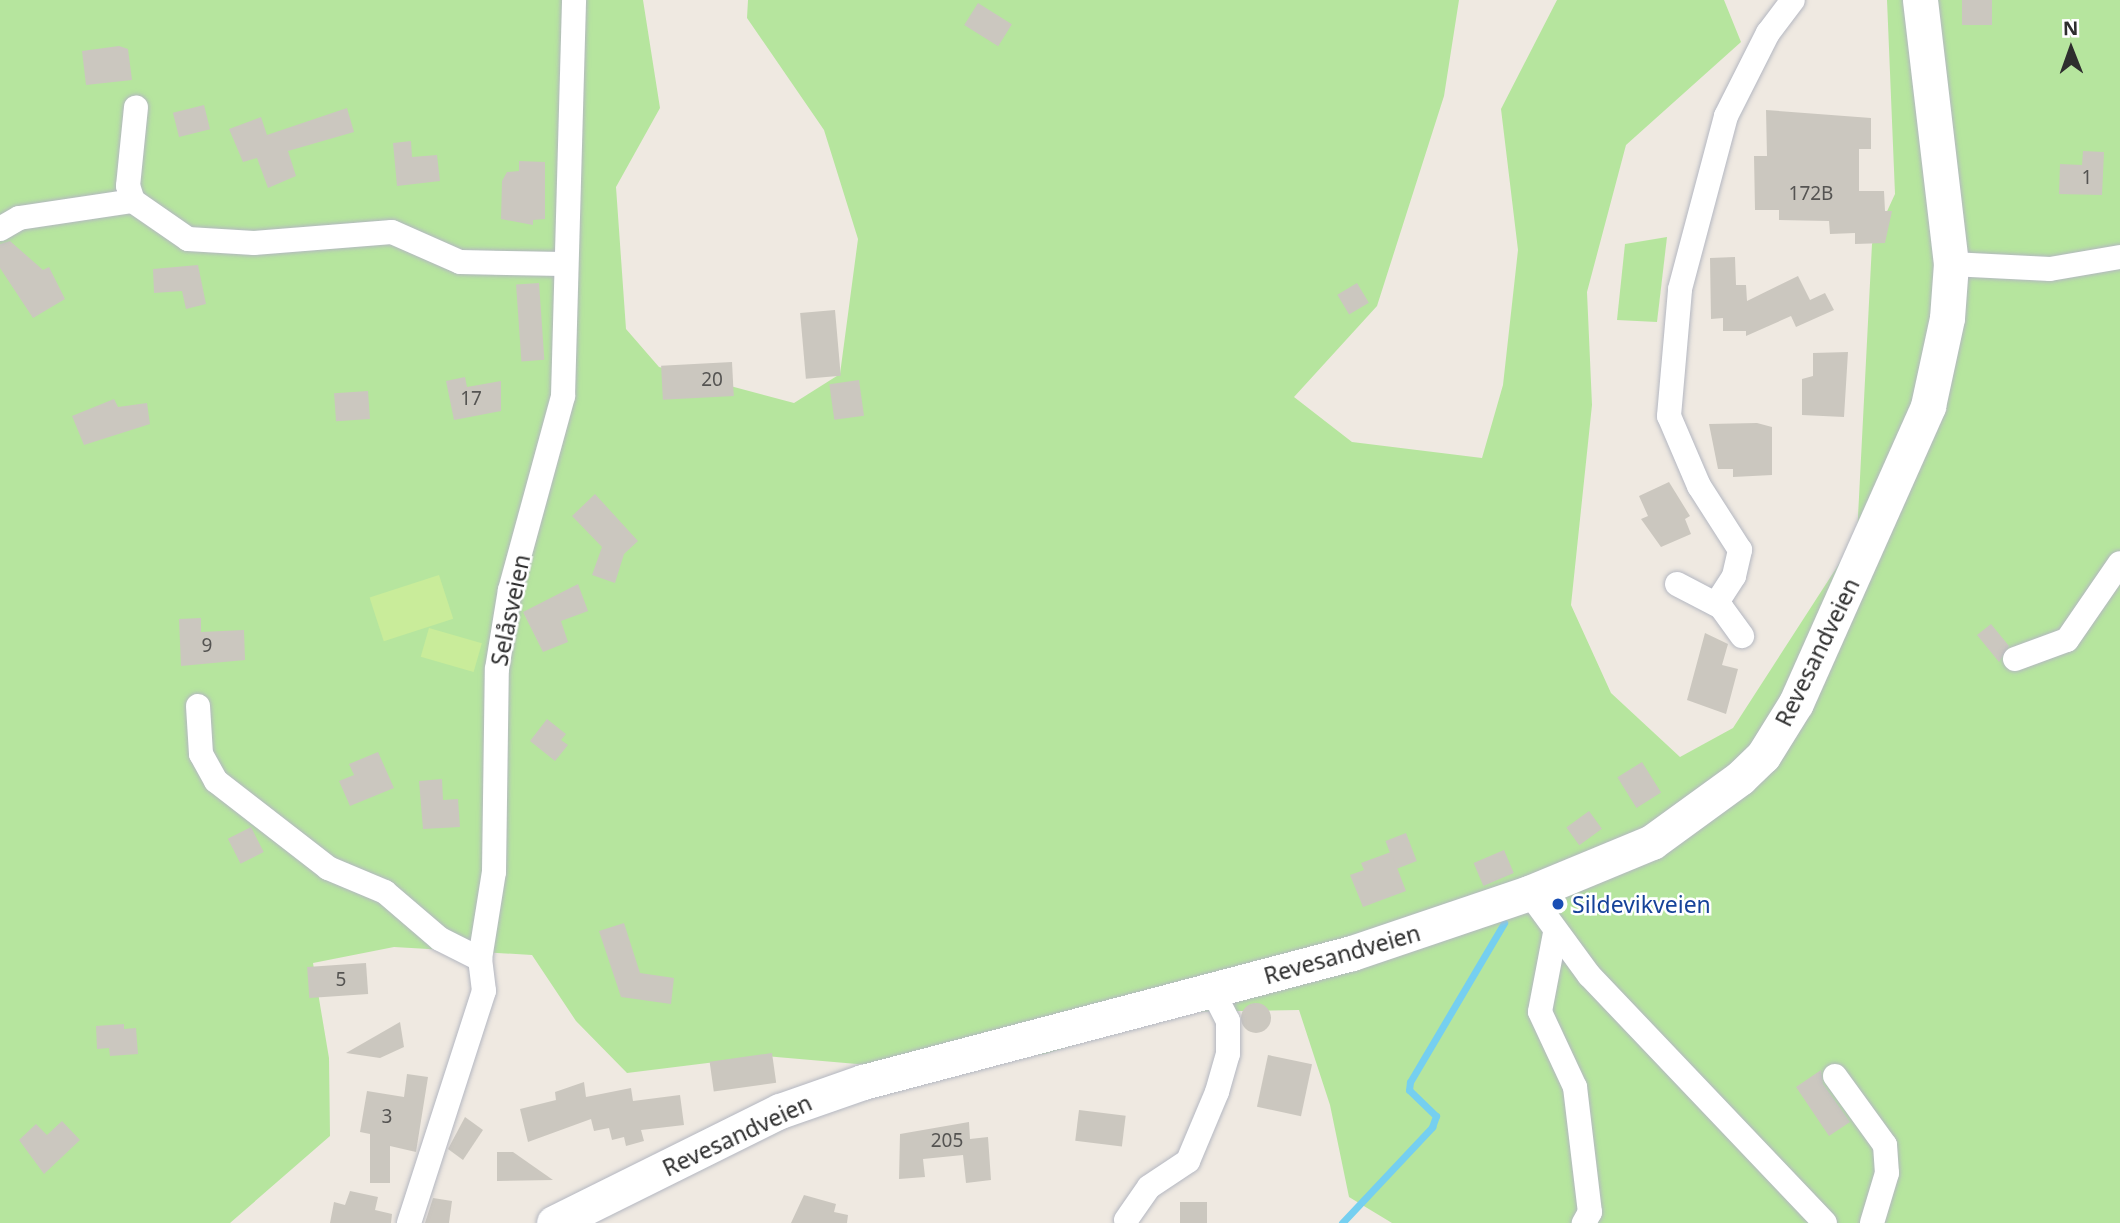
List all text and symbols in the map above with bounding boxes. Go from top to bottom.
north arrow [2036,14,2106,84]
text: N [2063,15,2079,41]
house number: 1 [2082,167,2092,189]
house number: 172B [1789,183,1833,205]
house number: 20 [701,369,723,391]
house number: 17 [460,388,482,410]
street label: Selåsveien [485,552,535,668]
street label: Revesandveien [1769,573,1865,731]
house number: 9 [202,635,212,657]
place label: Sildevikveien [1572,890,1711,918]
marker: Sildevikveien [1550,896,1566,912]
street label: Revesandveien [1261,918,1423,990]
house number: 5 [336,969,346,991]
street label: Revesandveien [658,1088,816,1182]
house number: 3 [382,1106,392,1128]
house number: 205 [931,1130,963,1152]

